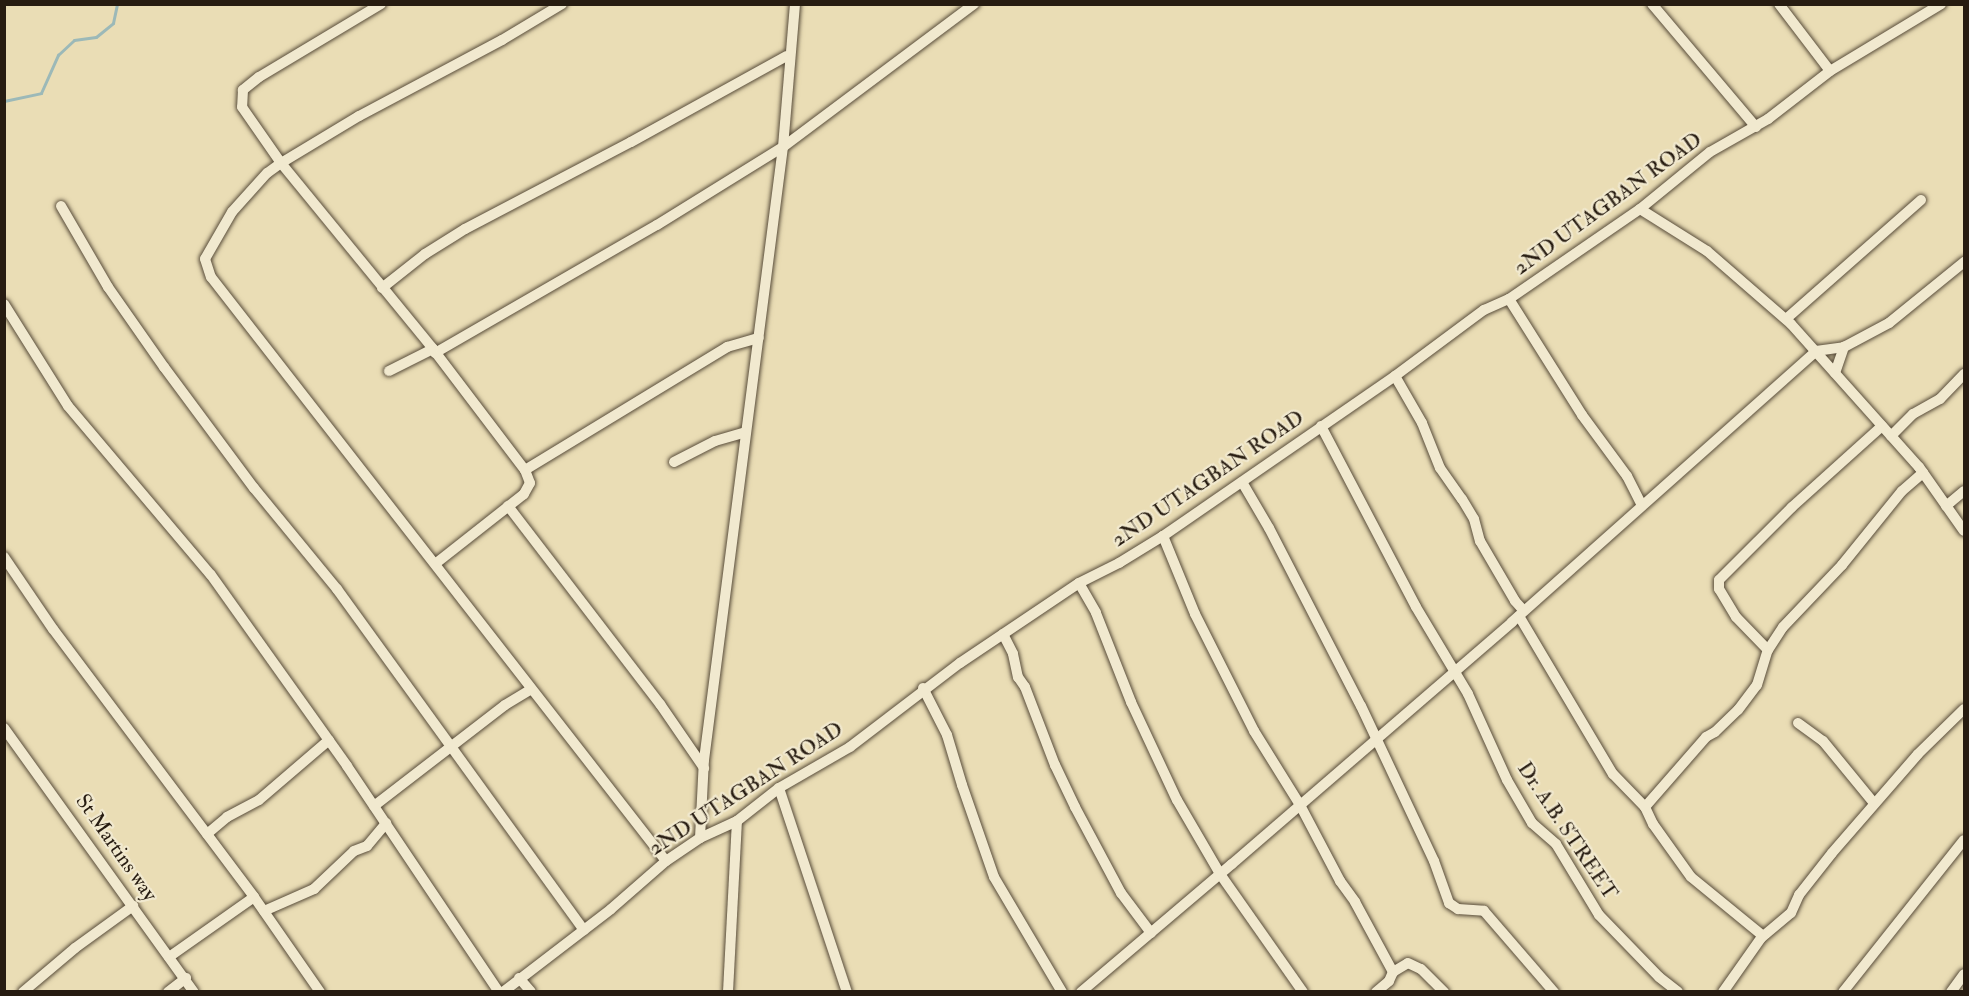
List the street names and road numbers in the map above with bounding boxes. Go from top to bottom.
street label: 2ND UTAGBAN ROAD [1509,127,1707,281]
street label: 2ND UTAGBAN ROAD [1107,405,1309,553]
street label: 2ND UTAGBAN ROAD [644,717,848,861]
street label: Dr. A.B. STREET [1512,757,1622,905]
street label: St Martins way [70,790,162,906]

